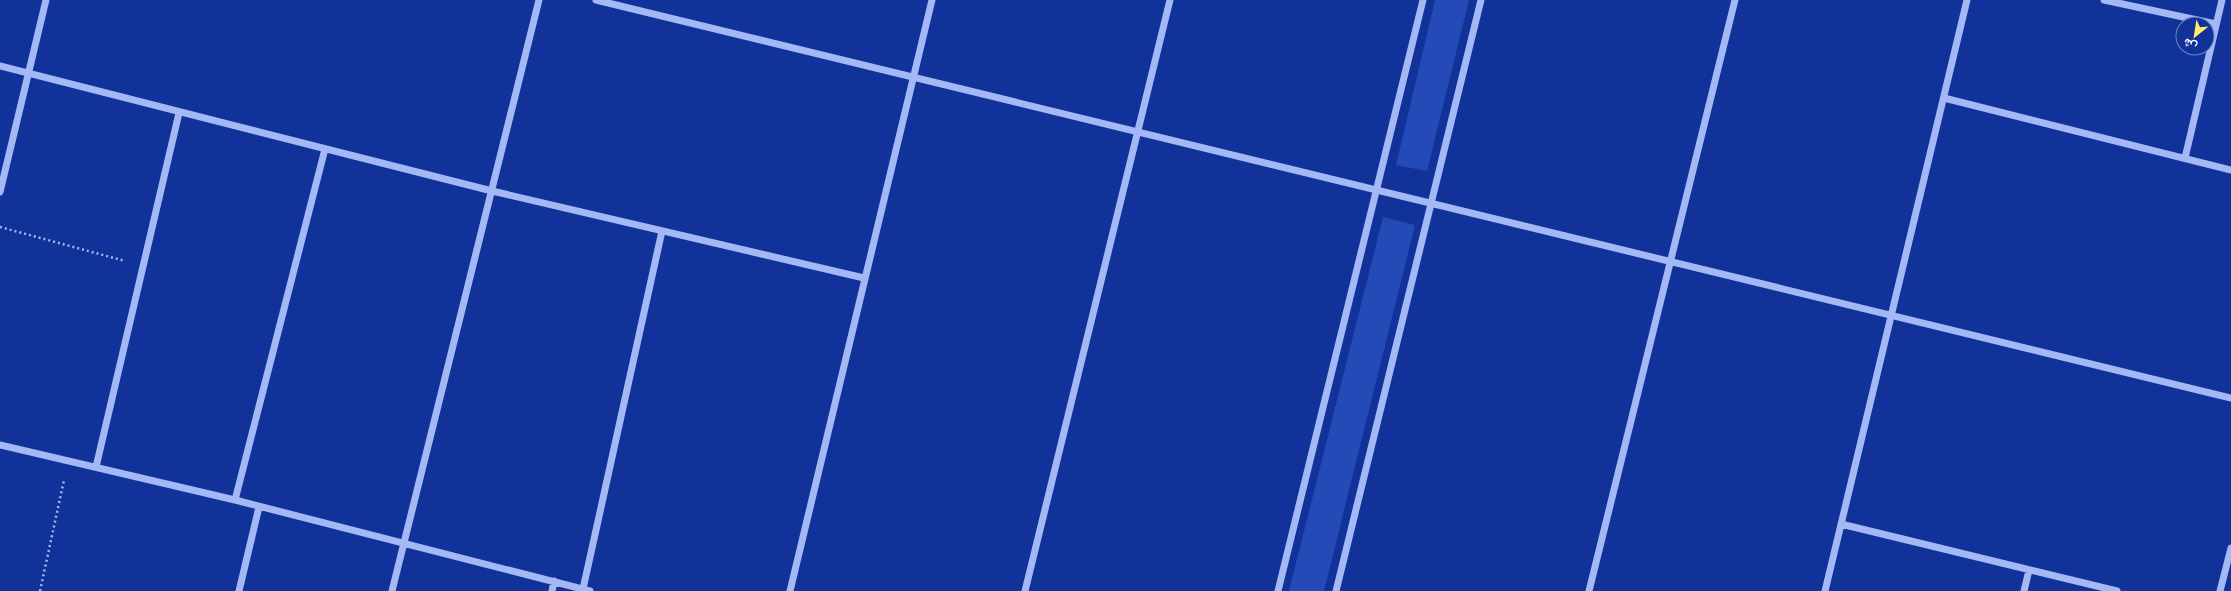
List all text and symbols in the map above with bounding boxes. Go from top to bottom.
north arrow [2175,16,2215,56]
text: ش [2181,35,2199,53]

